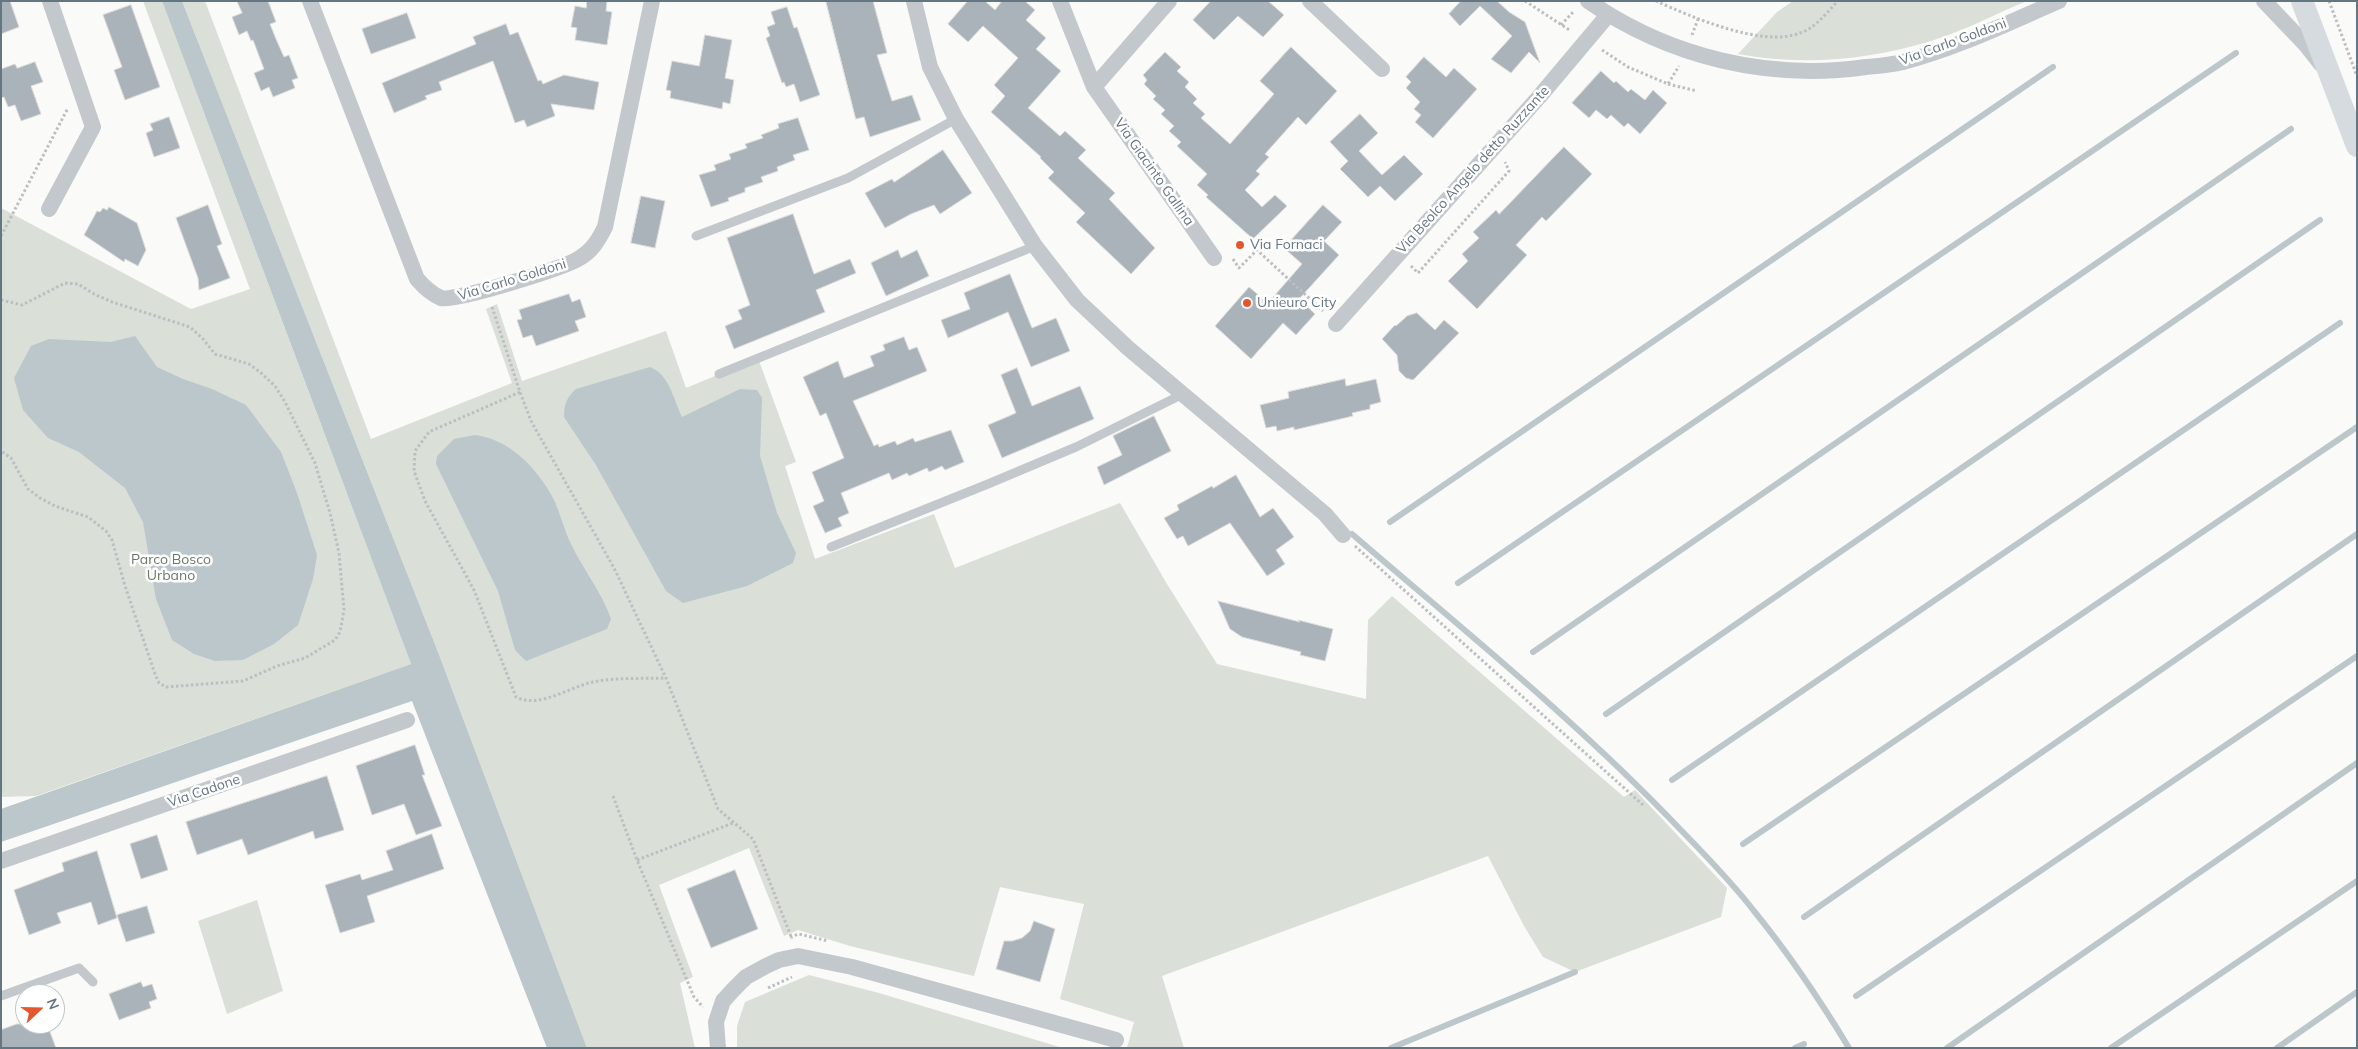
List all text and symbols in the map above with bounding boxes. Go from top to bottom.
street label: Via Carlo Goldoni [1897,15,2009,69]
street label: Via Beolco Angelo detto Ruzzante [1393,83,1553,257]
street label: Via Giacinto Gallina [1111,115,1197,229]
place label: Via Fornaci [1250,237,1323,253]
marker: Via Fornaci [1234,239,1246,251]
street label: Via Carlo Goldoni [456,256,568,304]
place label: Unieuro City [1257,295,1336,311]
marker: Unieuro City [1241,297,1253,309]
park label: Parco Bosco Urbano [131,552,211,584]
street label: Via Cadone [166,771,242,811]
north arrow [15,984,65,1034]
text: N [43,996,63,1012]

